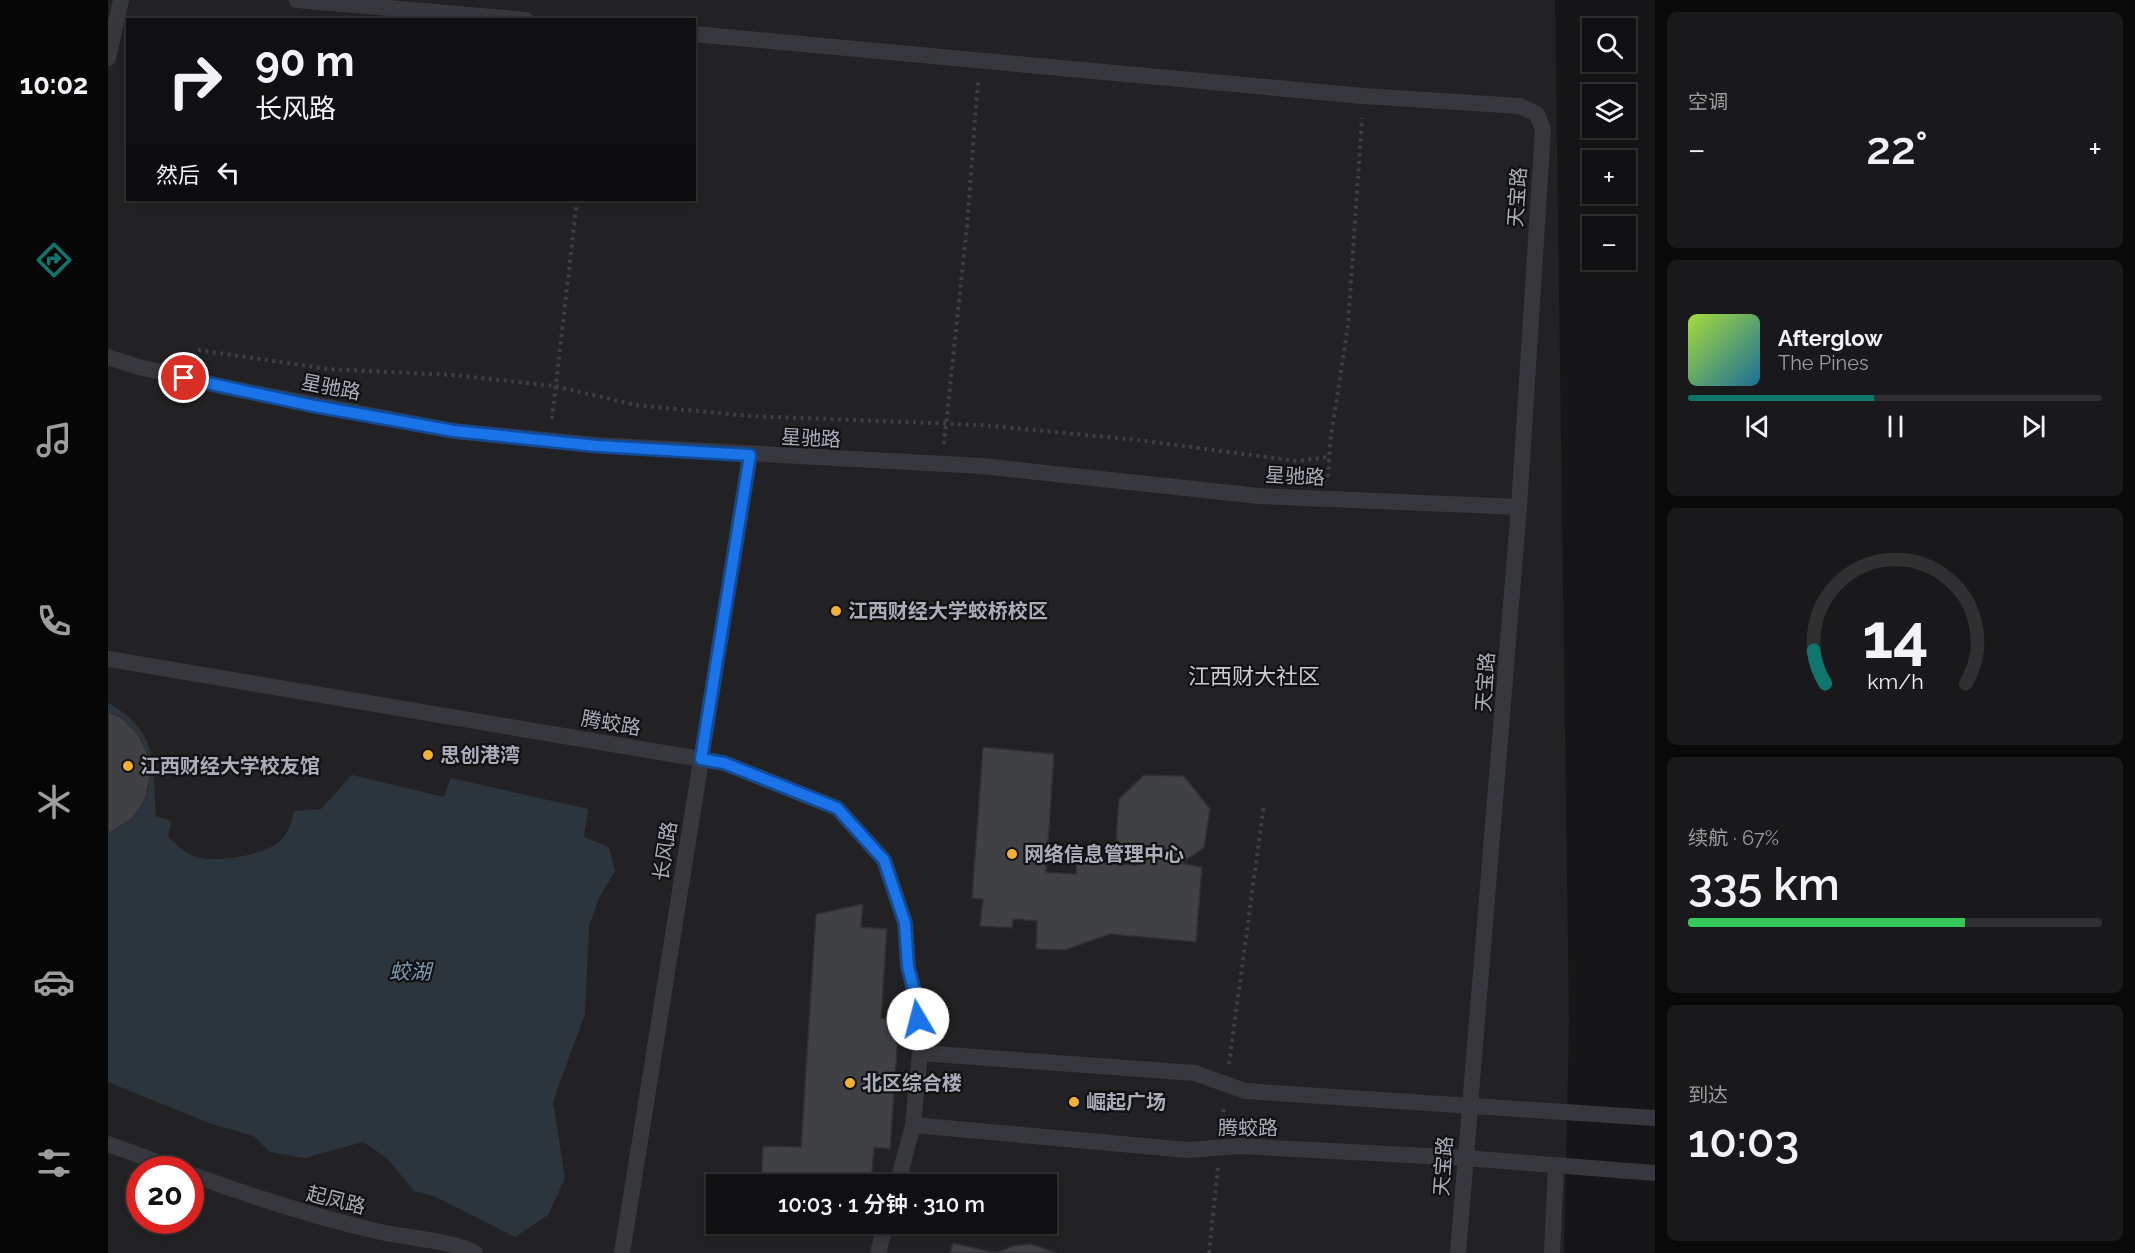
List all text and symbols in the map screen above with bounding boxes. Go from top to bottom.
map controls [1582,18,1636,270]
button: search [1582,18,1636,72]
text: 90 m [255,37,355,86]
icon: right [156,42,234,120]
text: 10:02 [20,69,88,100]
button: layers [1582,84,1636,138]
text: 空调 [1688,90,1728,114]
text: 长风路 [255,93,336,124]
text: 22° [1866,122,1928,175]
text: − [1688,130,1706,169]
text: + [2088,130,2102,169]
button: + [1582,150,1636,204]
icon: left [212,156,245,189]
text: 然后 [156,162,200,188]
street label: 天宝路 [1503,166,1531,228]
button: − [1582,216,1636,270]
icon: directions [33,239,75,281]
text: Afterglow [1778,325,1883,351]
text: The Pines [1778,351,1869,375]
pin [158,352,209,403]
icon: arrive [167,361,200,394]
street label: 星驰路 [299,369,363,405]
icon: previous [1741,410,1774,443]
icon: pause [1879,410,1912,443]
icon: next [2017,410,2050,443]
icon: music [33,419,75,461]
street label: 星驰路 [780,424,842,452]
street label: 星驰路 [1264,462,1326,490]
place label: 江西财经大学蛟桥校区 [848,599,1048,623]
text: 14 [1862,599,1928,673]
icon: phone [33,600,75,642]
marker: 江西财经大学蛟桥校区 [829,604,843,618]
street label: 天宝路 [1471,651,1499,713]
district label: 江西财大社区 [1188,663,1320,689]
text: km/h [1867,669,1923,694]
street label: 腾蛟路 [579,706,643,740]
place label: 思创港湾 [440,743,520,767]
marker: 思创港湾 [421,748,435,762]
place label: 江西财经大学校友馆 [140,754,320,778]
marker: 江西财经大学校友馆 [121,759,135,773]
icon: climate [33,781,75,823]
street label: 长风路 [648,819,682,883]
text: 续航 · 67% [1688,826,1779,850]
place label: 网络信息管理中心 [1024,842,1184,866]
marker: 网络信息管理中心 [1005,847,1019,861]
text: 335 km [1688,858,1840,911]
water label: 蛟湖 [389,959,434,984]
icon: car [33,961,75,1003]
position arrow [886,987,950,1051]
place label: 北区综合楼 [862,1071,962,1095]
marker: 北区综合楼 [843,1076,857,1090]
text: 到达 [1688,1083,1728,1107]
place label: 崛起广场 [1086,1090,1166,1114]
marker: 崛起广场 [1067,1095,1081,1109]
text: 10:03 [1688,1115,1799,1168]
street label: 腾蛟路 [1218,1116,1278,1140]
street label: 天宝路 [1429,1135,1457,1197]
icon: filters [33,1142,75,1184]
speed limit sign: 20 [126,1156,204,1234]
street label: 起凤路 [304,1181,368,1219]
text: 10:03 · 1 分钟 · 310 m [778,1191,985,1217]

